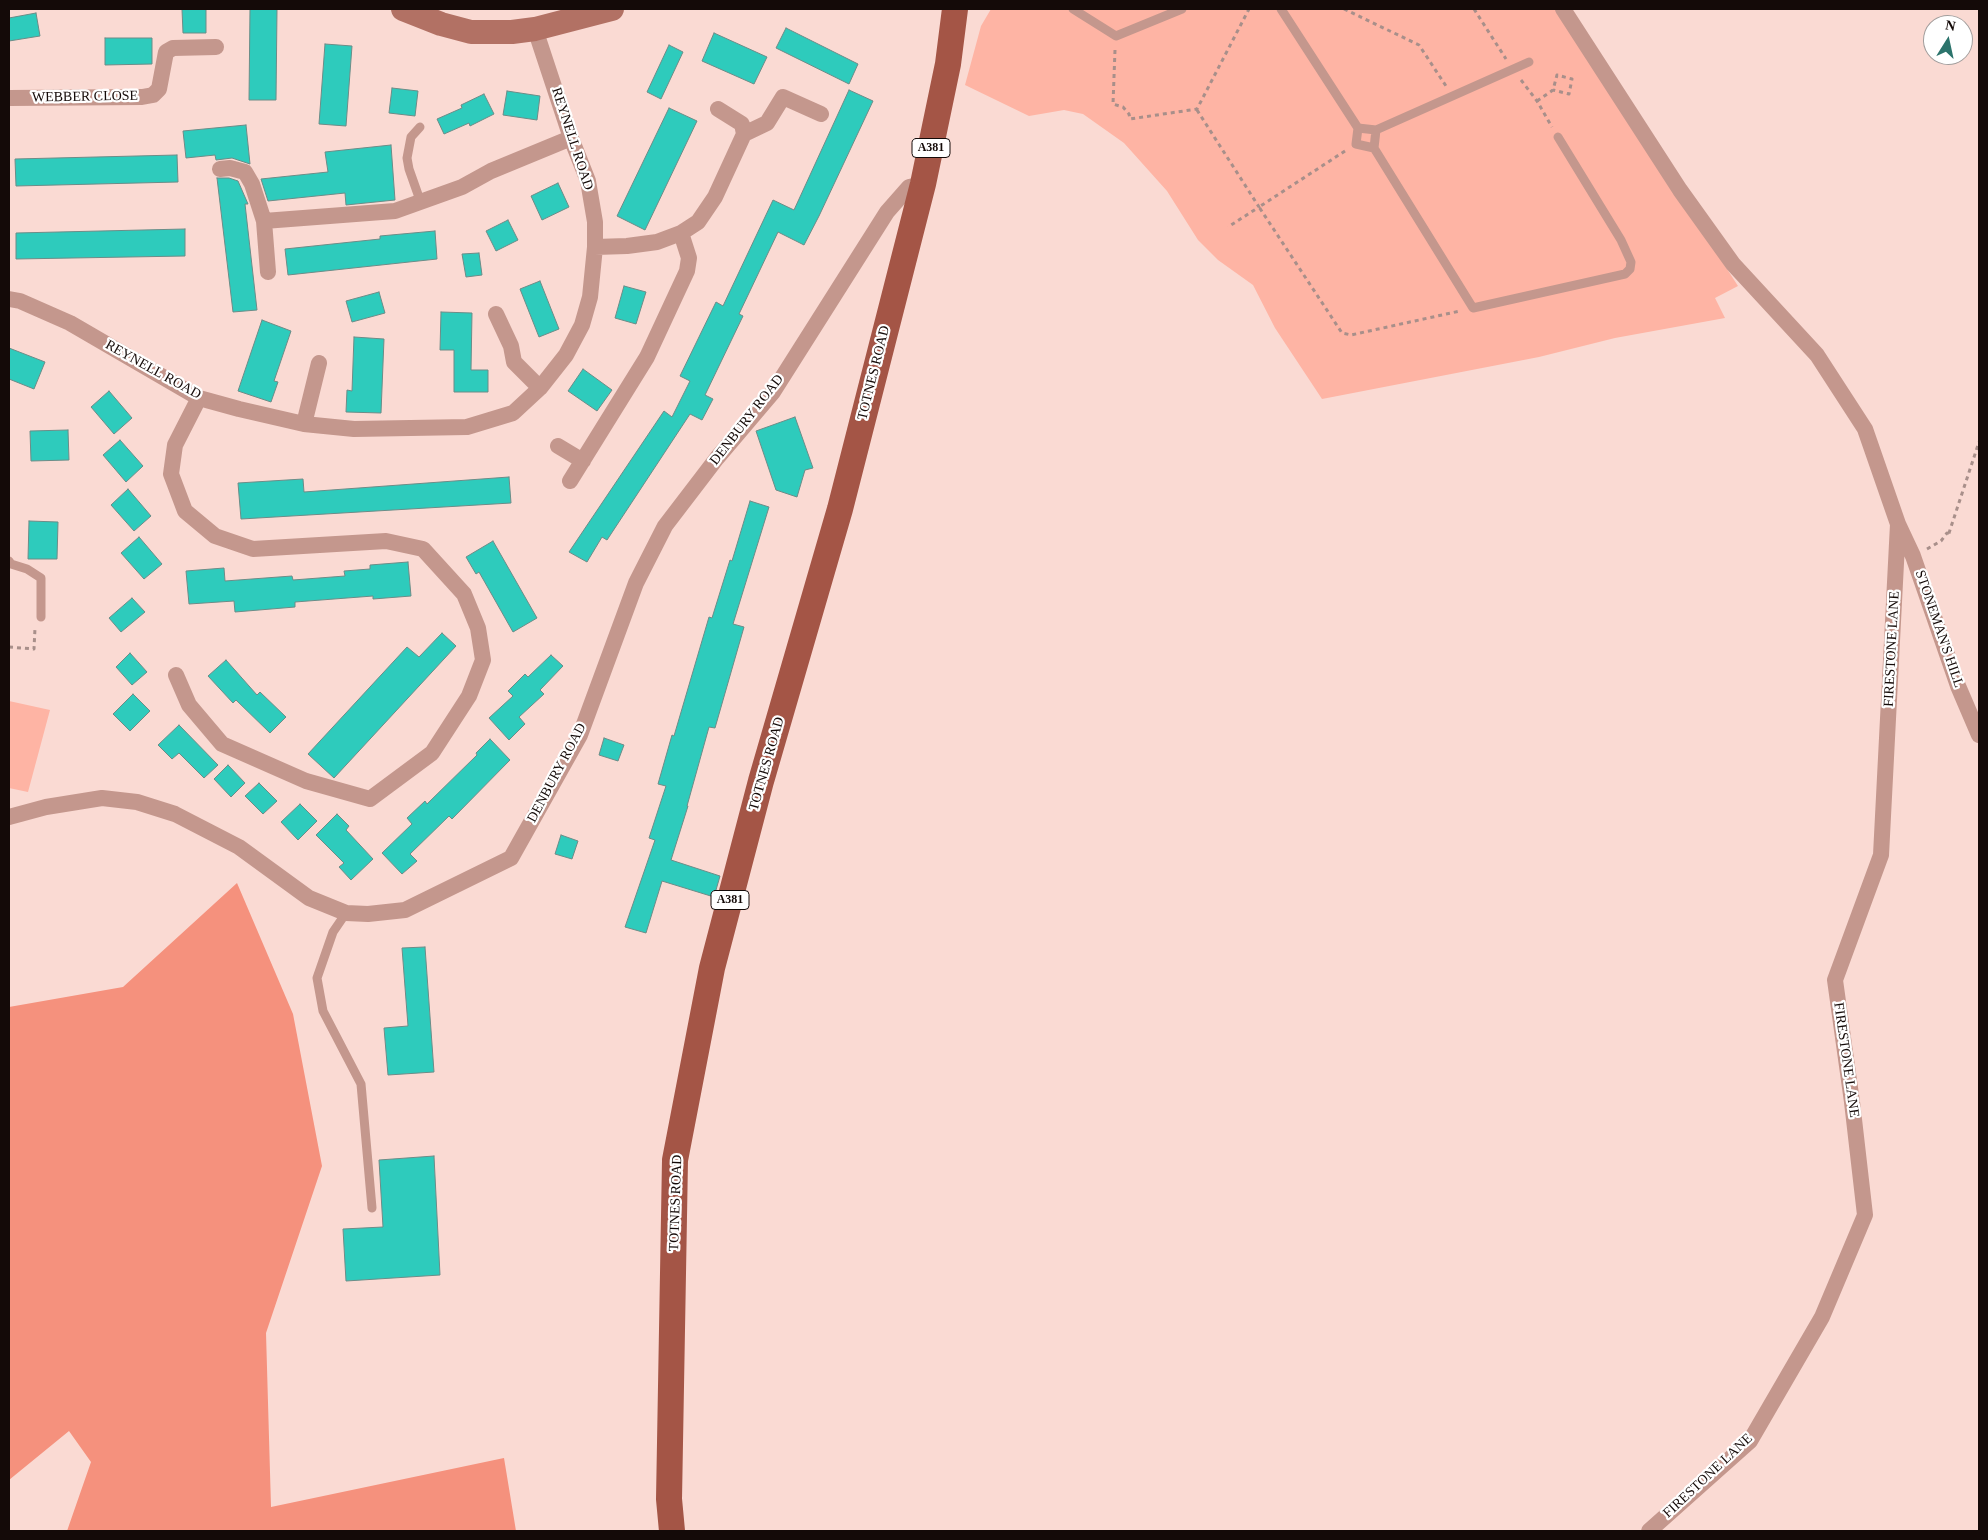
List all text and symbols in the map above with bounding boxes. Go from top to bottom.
north arrow [1923,15,1973,65]
text: N [1944,17,1957,34]
street label: REYNELL ROAD [547,86,597,192]
street label: WEBBER CLOSE [32,88,138,106]
road number: A381 [912,138,950,158]
street label: TOTNES ROAD [854,324,894,422]
street label: REYNELL ROAD [102,337,204,403]
street label: DENBURY ROAD [706,371,788,469]
street label: STONEMAN'S HILL [1911,568,1967,690]
street label: FIRESTONE LANE [1881,591,1903,707]
street label: TOTNES ROAD [746,715,788,813]
street label: DENBURY ROAD [524,720,590,826]
road number: A381 [711,890,749,910]
street label: FIRESTONE LANE [1830,1001,1862,1119]
street label: TOTNES ROAD [666,1154,686,1252]
street label: FIRESTONE LANE [1660,1430,1756,1522]

